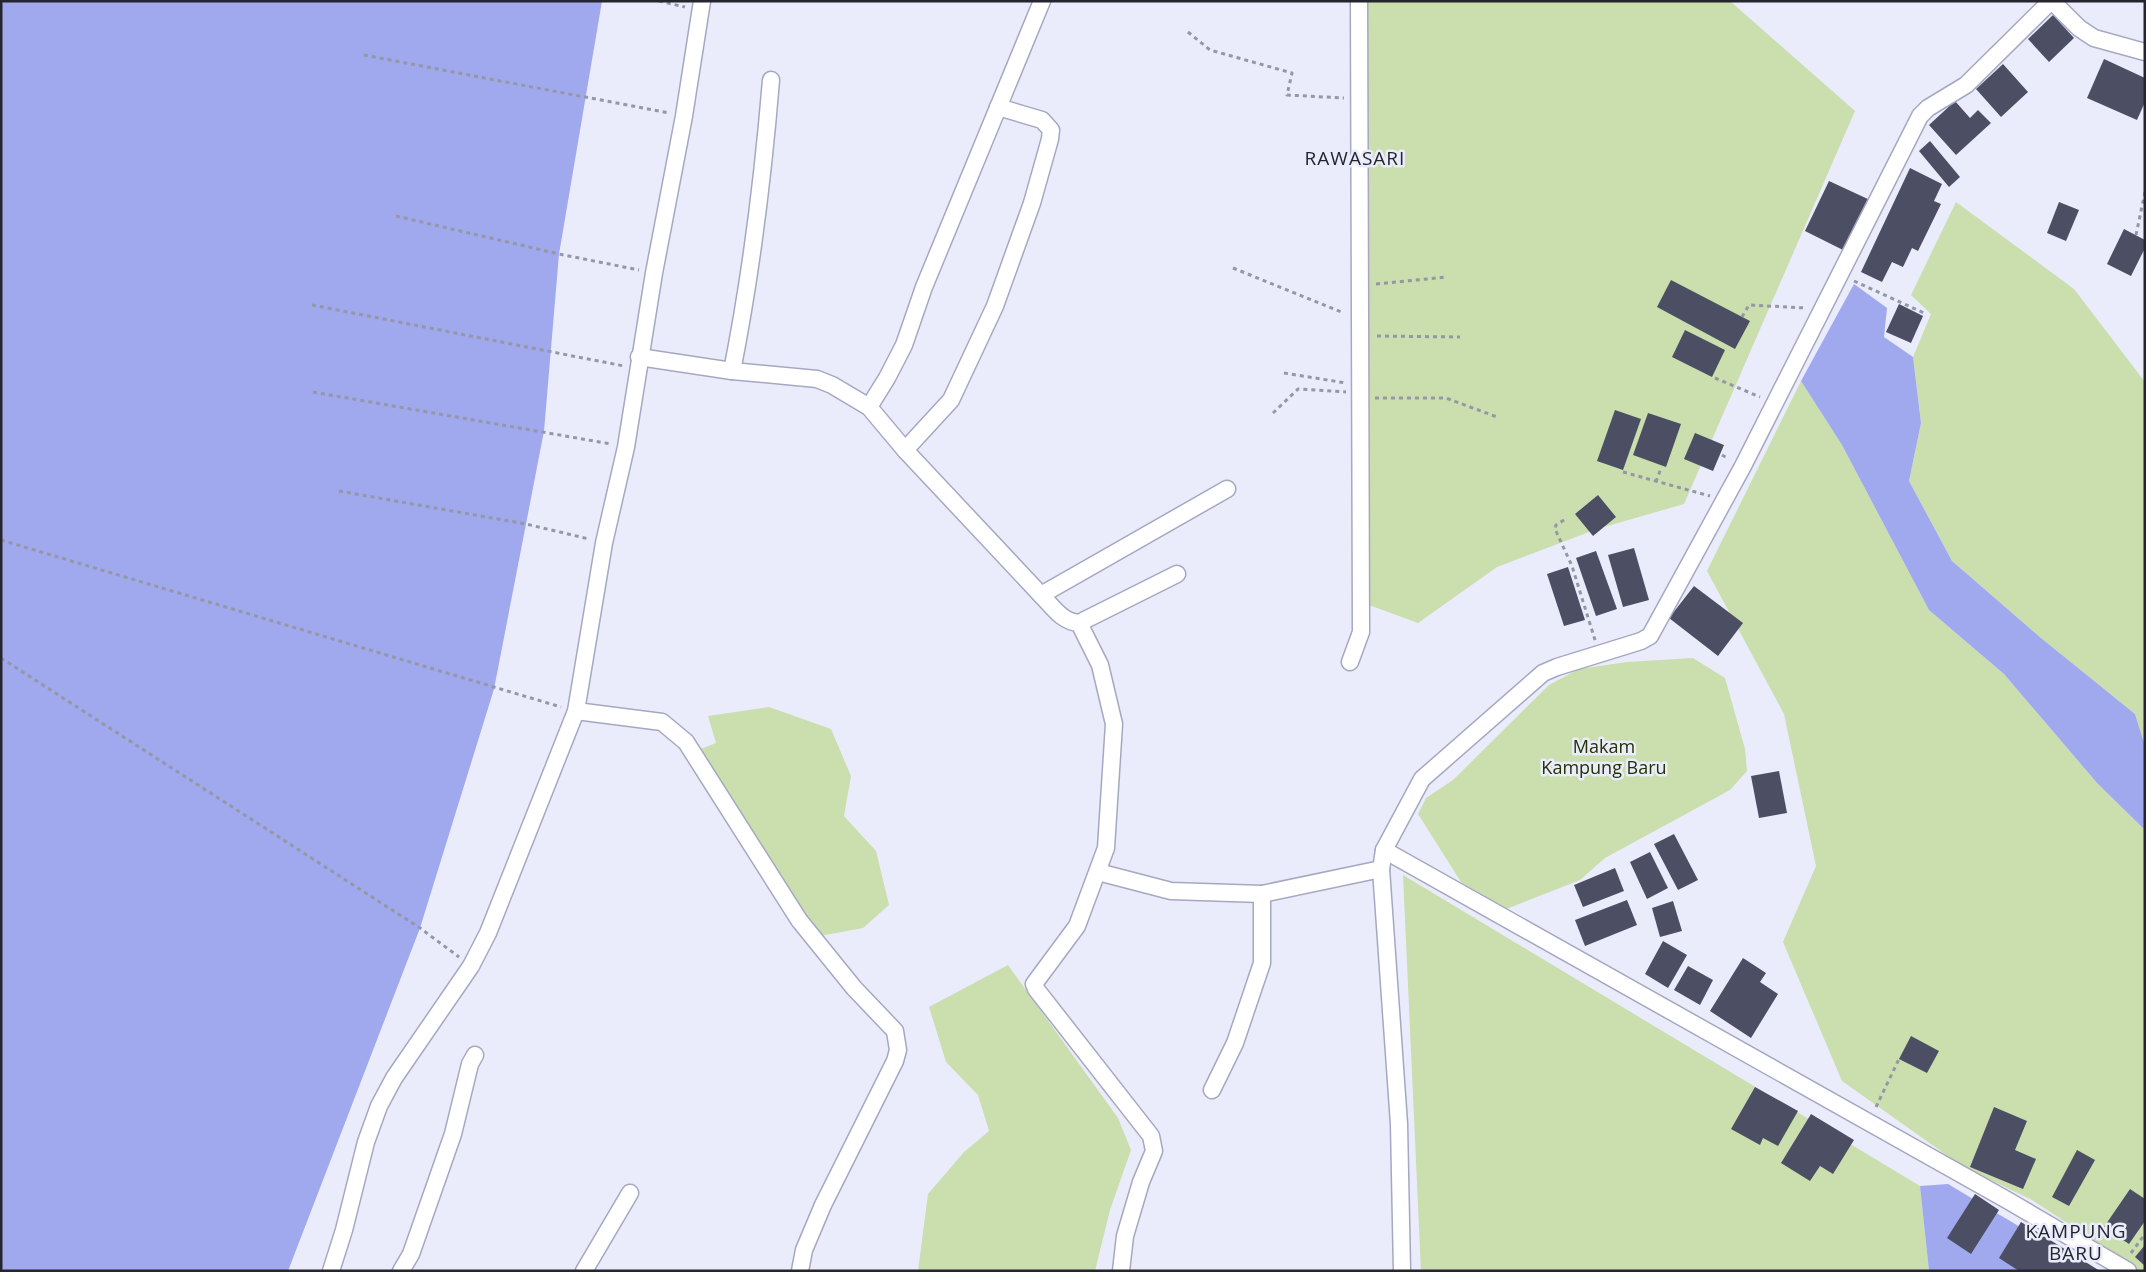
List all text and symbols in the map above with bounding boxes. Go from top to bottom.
district label: RAWASARI [1305,145,1405,171]
park label: Makam Kampung Baru [1541,734,1667,779]
district label: KAMPUNG BARU [2025,1218,2127,1266]

